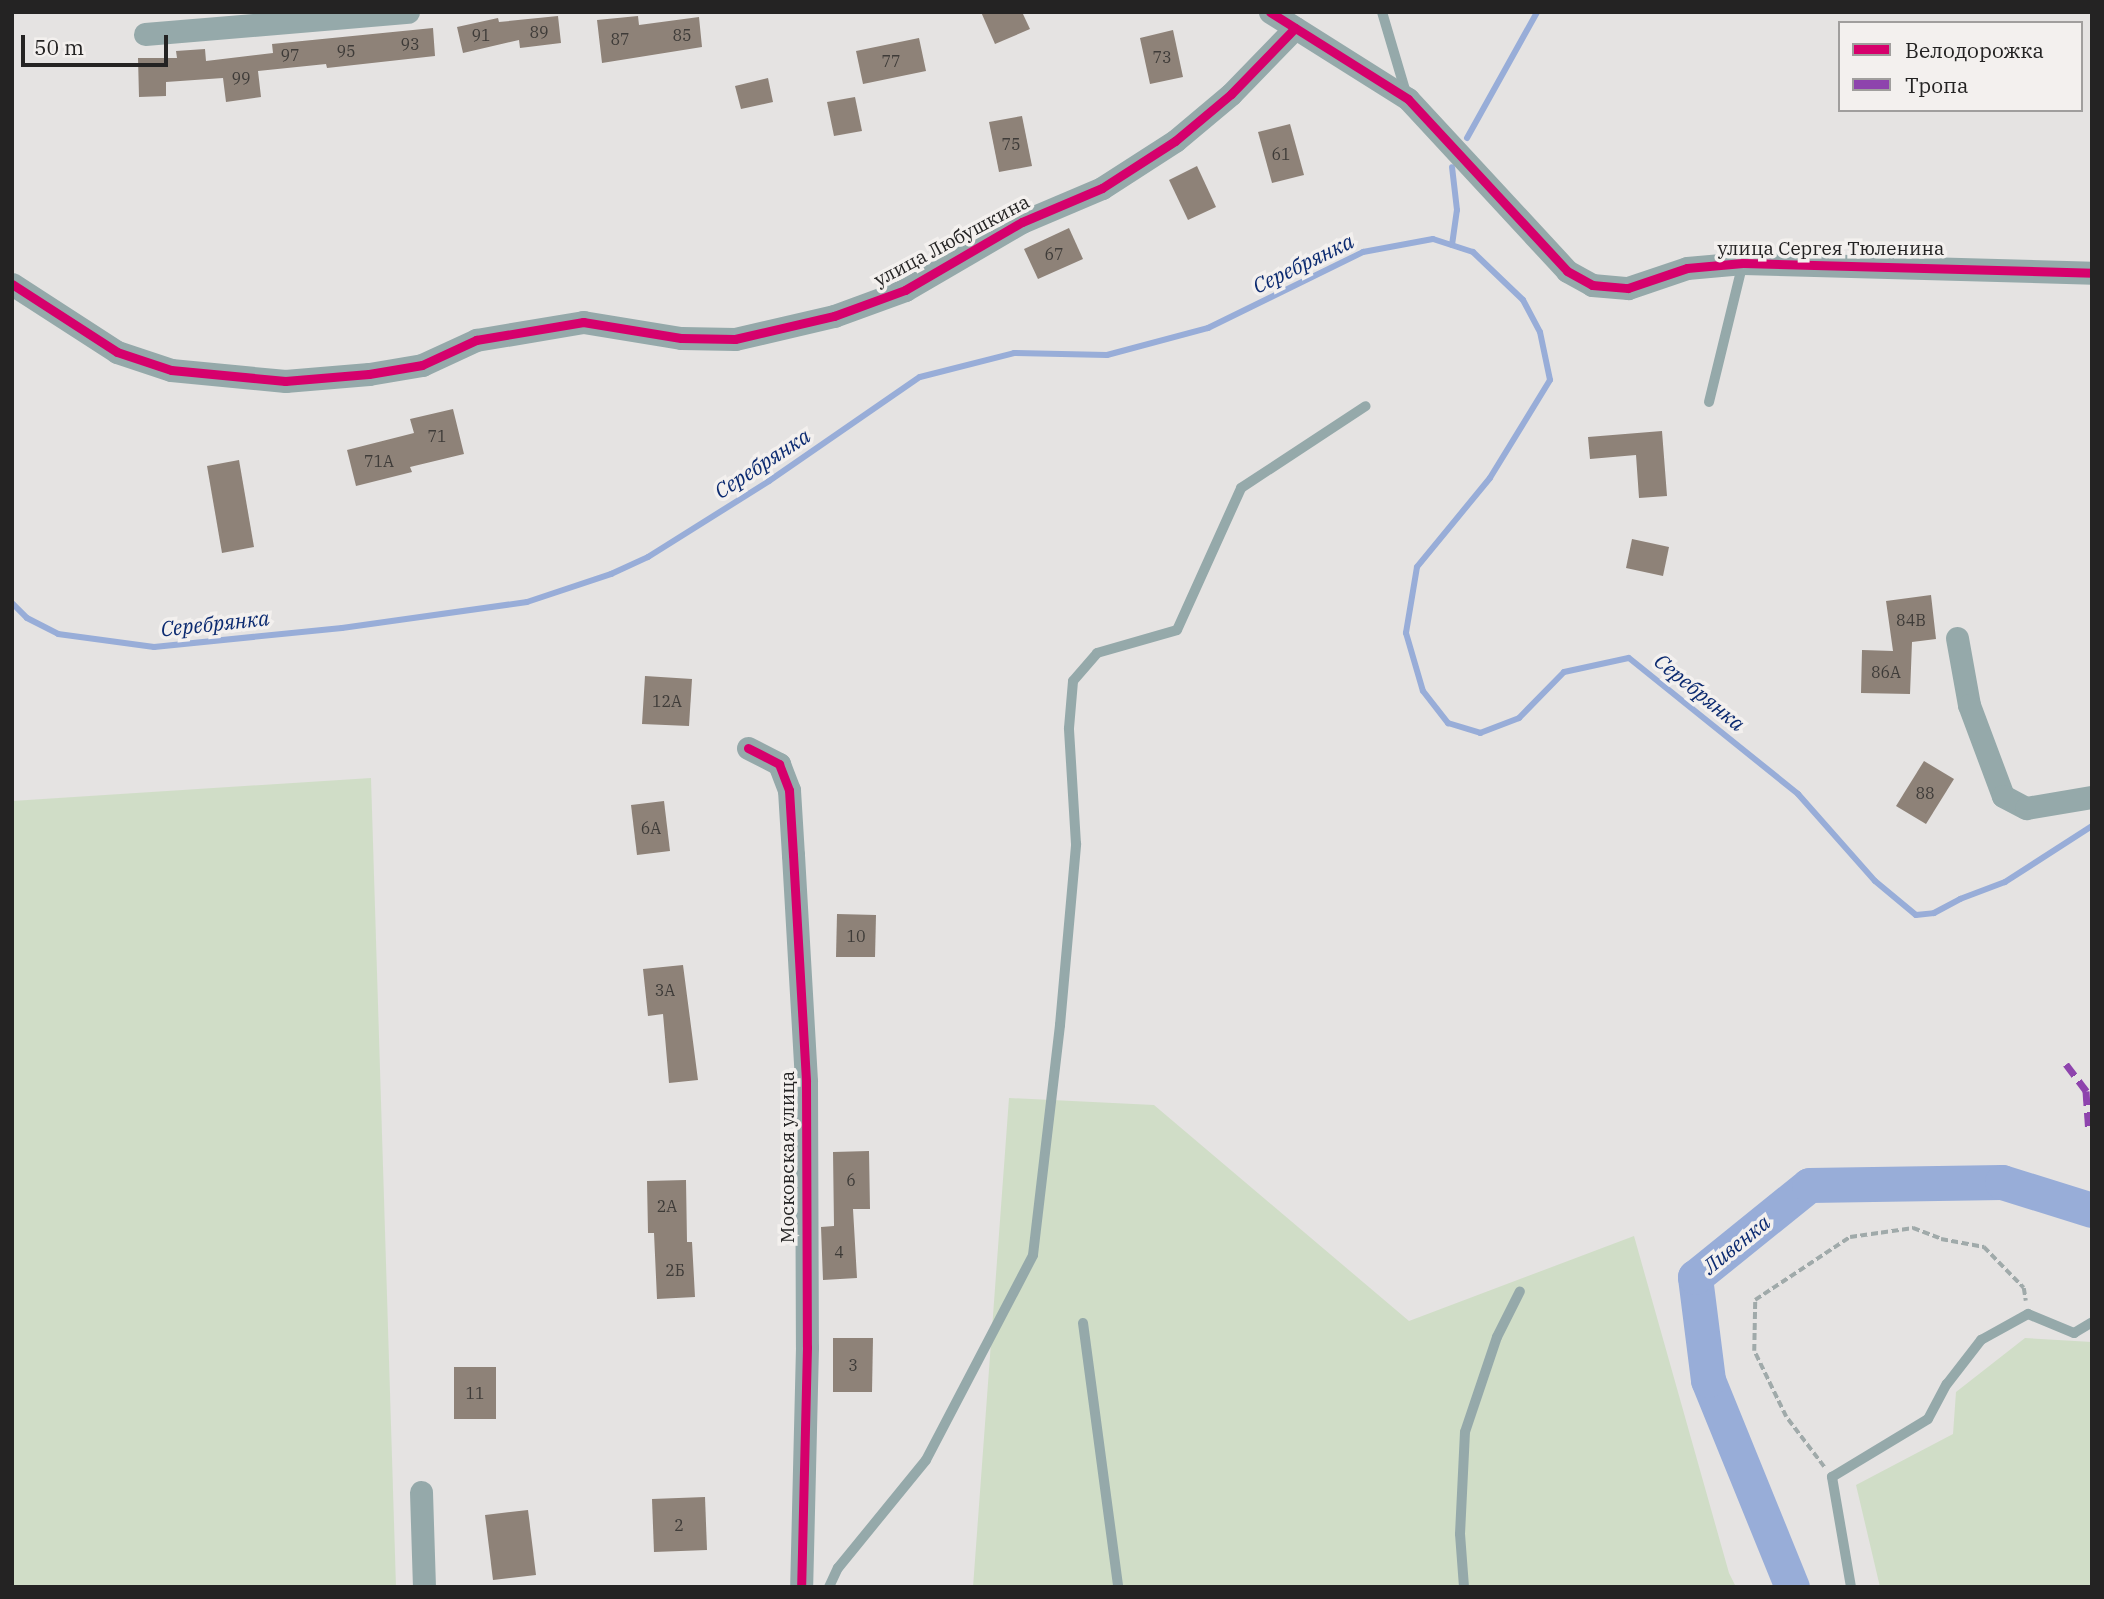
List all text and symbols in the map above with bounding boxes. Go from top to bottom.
scale bar [24,21,172,65]
legend [1838,21,2083,112]
house number: 89 [529,22,549,42]
house number: 91 [471,25,491,45]
house number: 85 [672,25,692,45]
house number: 87 [610,29,630,49]
text: 50 m [34,33,84,61]
house number: 93 [400,34,420,54]
text: Велодорожка [1905,36,2044,64]
house number: 95 [336,41,356,61]
house number: 97 [280,45,300,65]
house number: 73 [1152,47,1172,67]
house number: 77 [881,51,901,71]
house number: 99 [231,68,251,88]
text: Тропа [1905,71,1968,99]
house number: 75 [1001,134,1021,154]
house number: 61 [1271,144,1291,164]
street label: улица Любушкина [870,190,1034,292]
water label: Серебрянка [1248,228,1358,298]
street label: улица Сергея Тюленина [1718,238,1944,260]
house number: 67 [1044,244,1064,264]
water label: Серебрянка [709,423,815,503]
house number: 71 [427,426,447,446]
house number: 71А [364,451,394,471]
water label: Серебрянка [159,605,271,641]
house number: 84В [1896,610,1926,630]
water label: Серебрянка [1650,648,1750,736]
house number: 86А [1871,662,1901,682]
house number: 12А [652,691,682,711]
house number: 88 [1915,783,1935,803]
house number: 6А [641,818,661,838]
house number: 10 [846,926,866,946]
house number: 3А [655,980,675,1000]
street label: Московская улица [777,1071,799,1243]
house number: 6 [846,1170,856,1190]
house number: 2А [657,1196,677,1216]
water label: Ливенка [1697,1209,1775,1279]
house number: 4 [834,1242,844,1262]
house number: 2Б [665,1260,685,1280]
house number: 3 [848,1355,858,1375]
house number: 11 [465,1383,485,1403]
house number: 2 [674,1515,684,1535]

